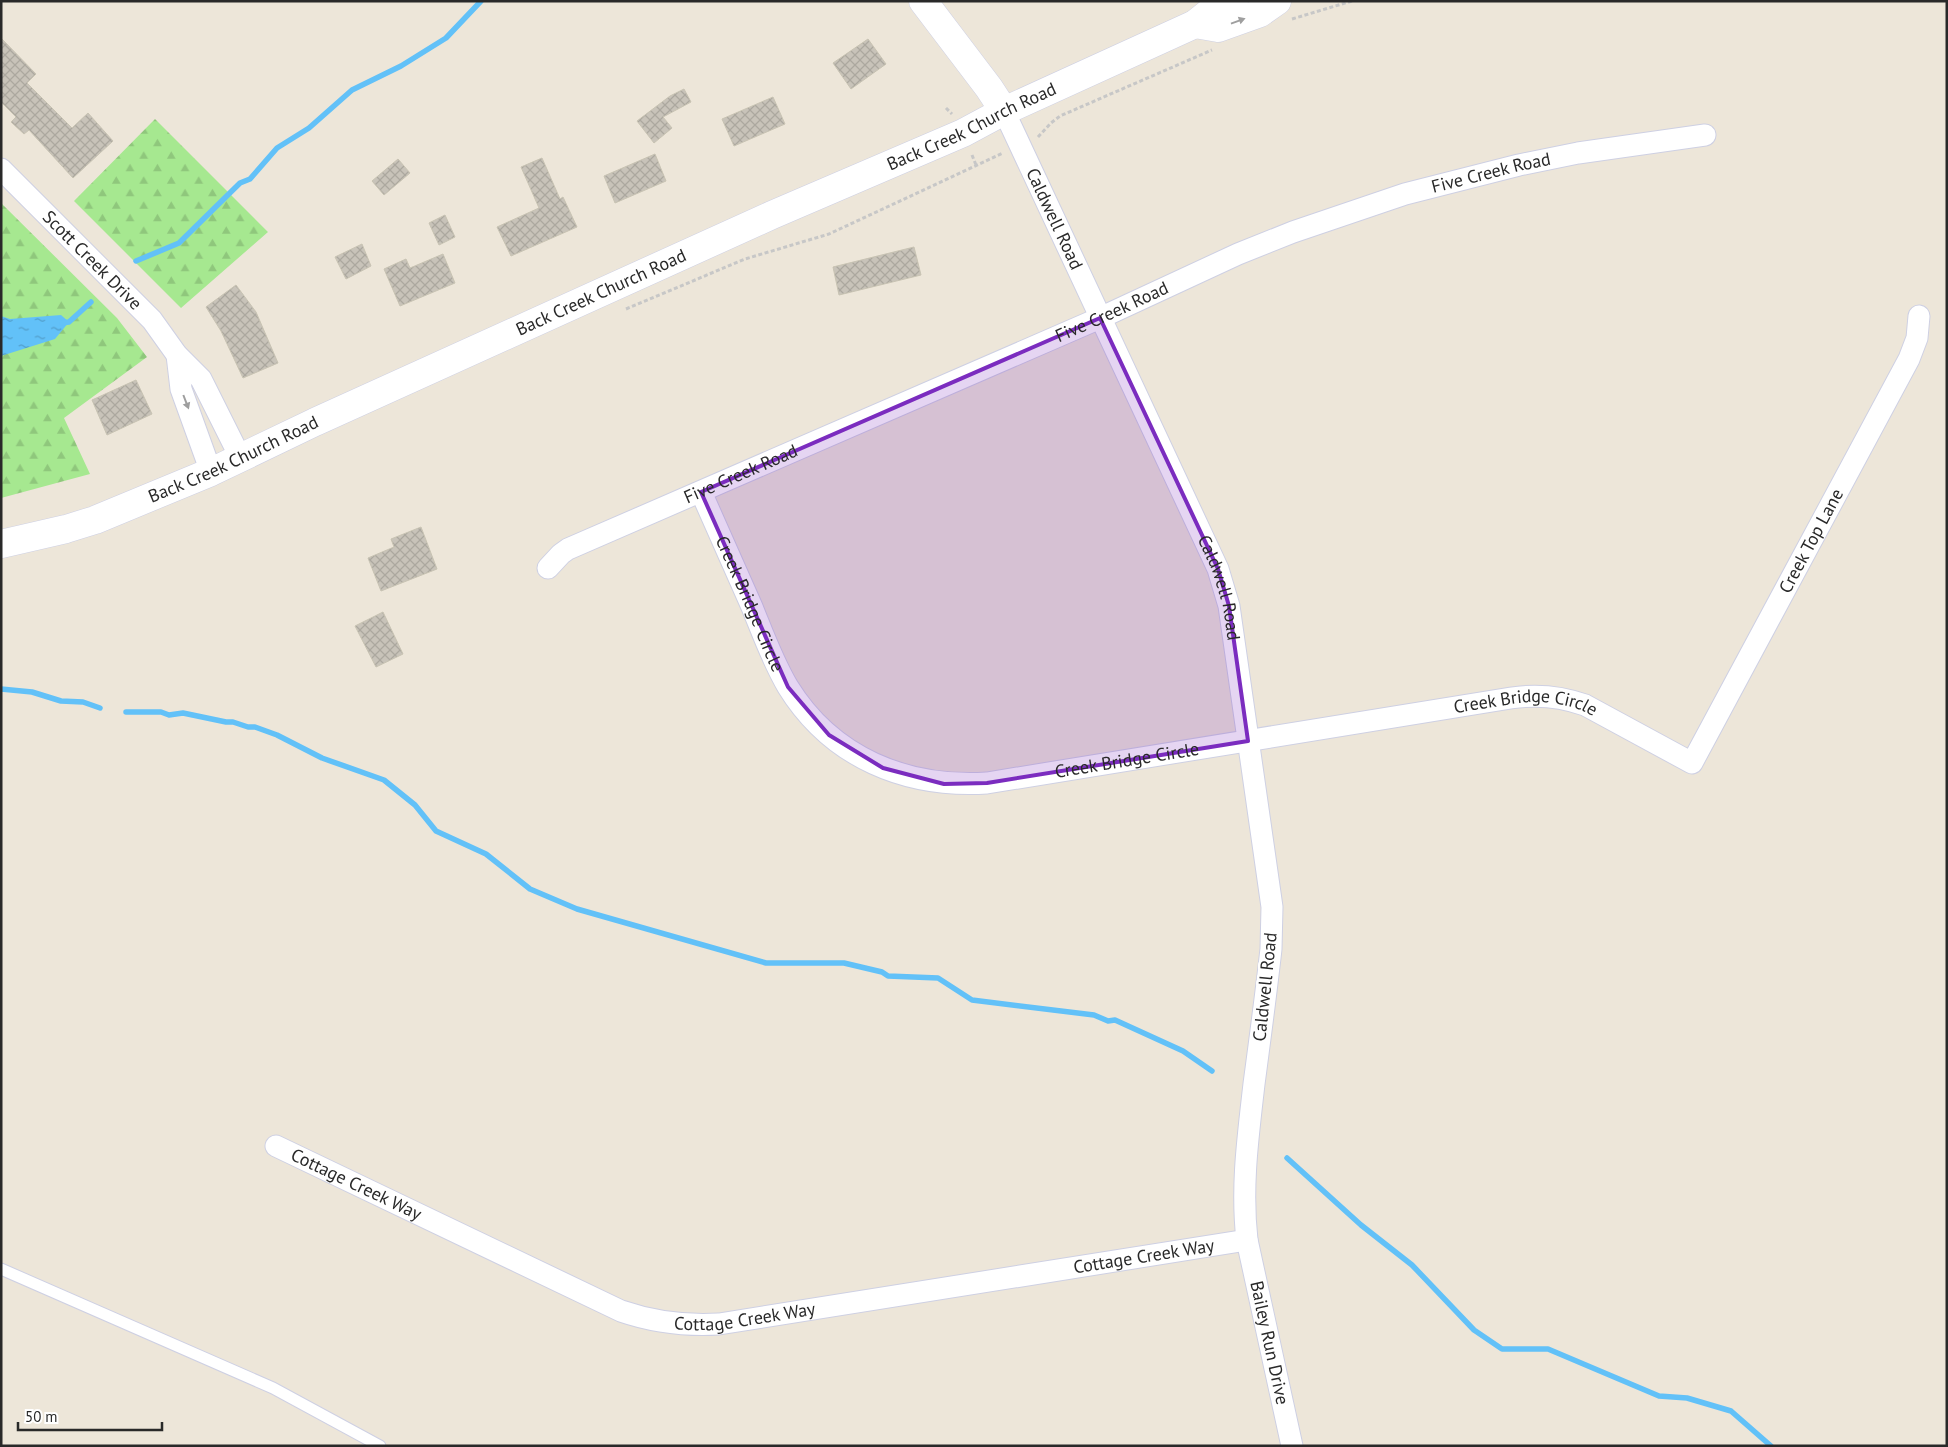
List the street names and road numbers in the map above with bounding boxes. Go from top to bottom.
street label: Back Creek Church Road [883,77,1060,175]
street label: Five Creek Road [1429,147,1553,198]
street label: Caldwell Road [1021,164,1088,273]
street label: Scott Creek Drive [38,205,147,314]
street label: Back Creek Church Road [512,243,690,341]
street label: Five Creek Road [1052,276,1172,347]
street label: Back Creek Church Road [145,410,322,508]
street label: Five Creek Road [680,439,801,508]
street label: Creek Top Lane [1773,484,1848,597]
street label: Caldwell Road [1193,531,1246,642]
street label: Creek Bridge Circle [711,532,790,675]
street label: Creek Bridge Circle [1452,684,1602,721]
street label: Creek Bridge Circle [1053,737,1201,783]
street label: Caldwell Road [1247,931,1282,1043]
street label: Cottage Creek Way [287,1143,426,1225]
street label: Cottage Creek Way [1072,1233,1216,1278]
street label: Bailey Run Drive [1245,1279,1295,1407]
street label: Cottage Creek Way [673,1297,817,1336]

